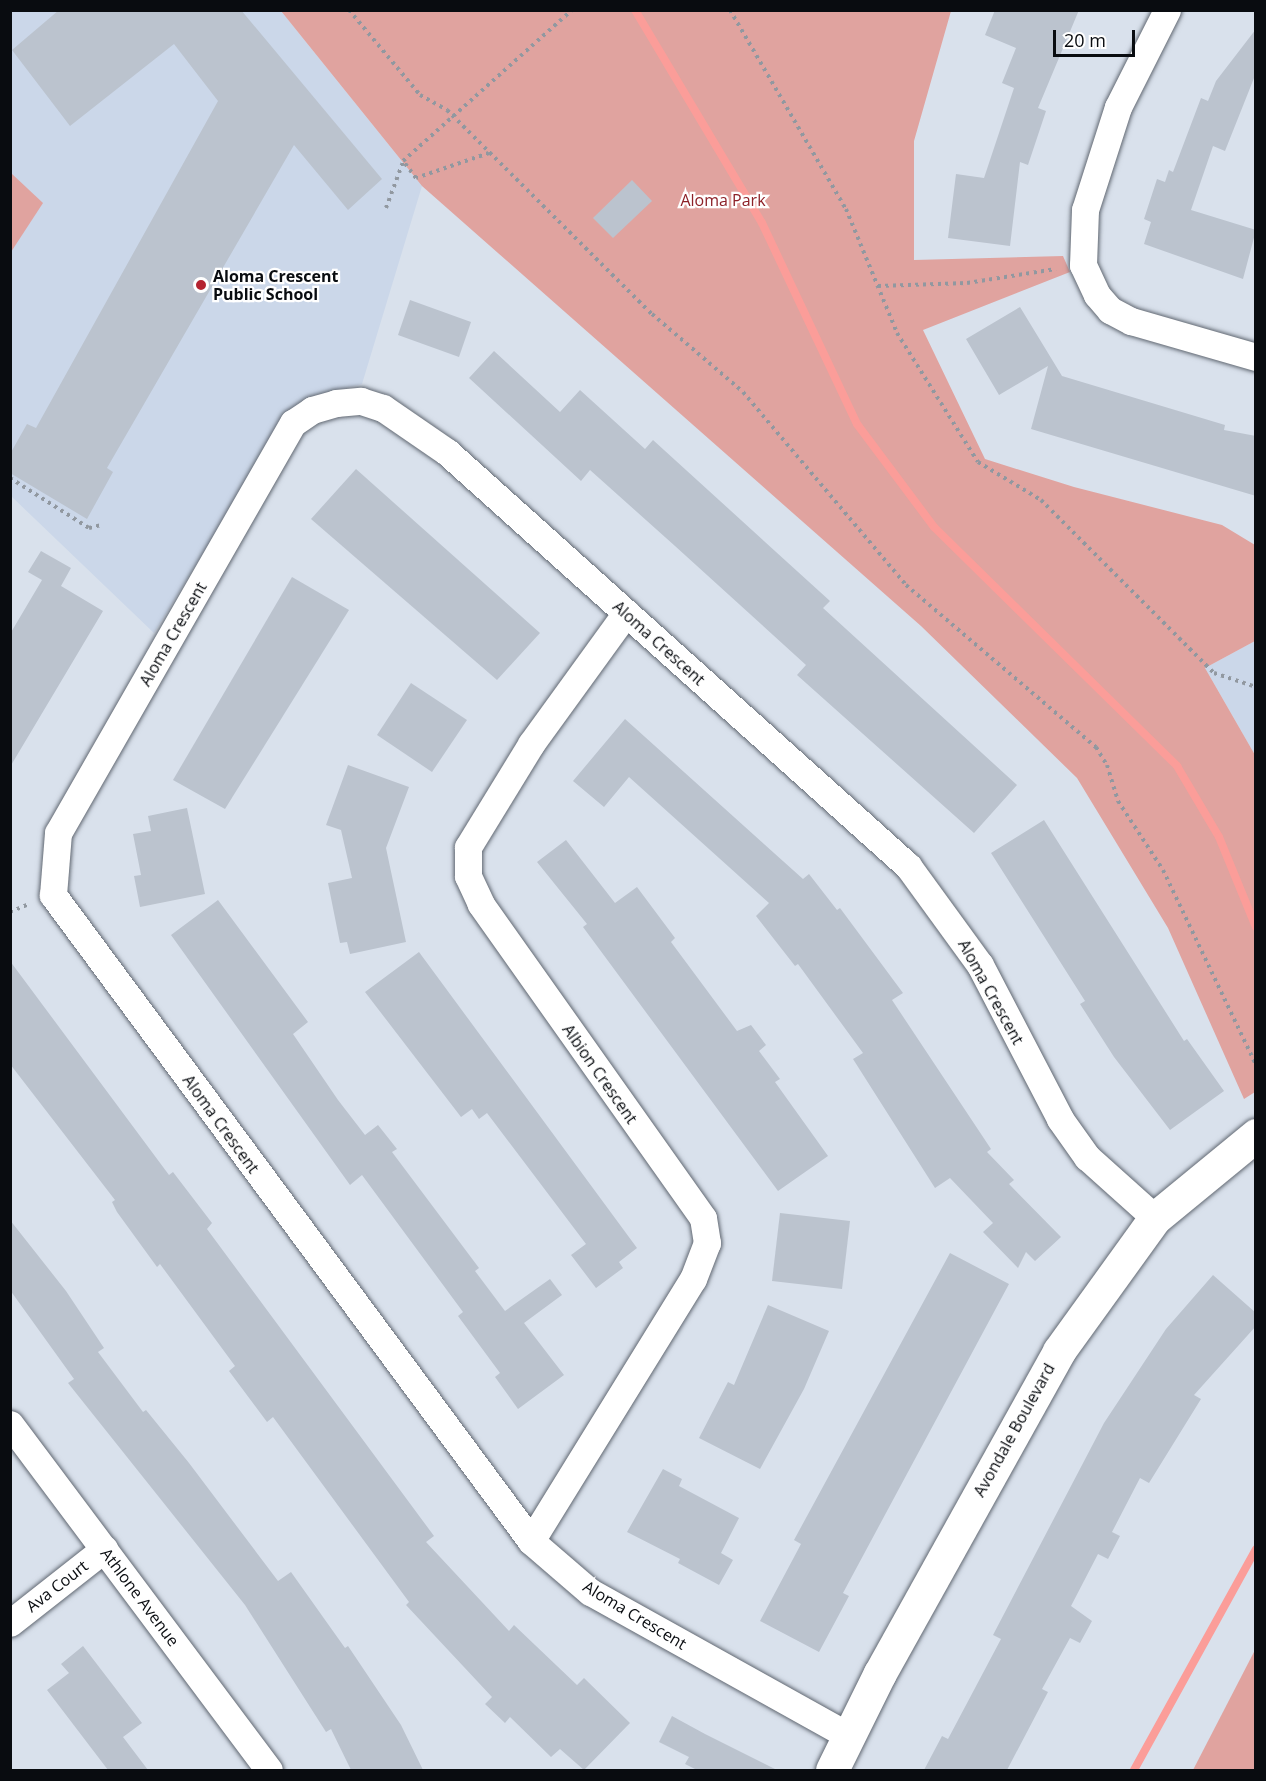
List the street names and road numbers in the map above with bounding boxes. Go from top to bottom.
street label: Aloma Crescent [135,579,211,689]
street label: Aloma Crescent [609,597,709,689]
street label: Aloma Crescent [954,936,1028,1048]
street label: Albion Crescent [559,1021,641,1127]
street label: Aloma Crescent [179,1071,263,1177]
street label: Avondale Boulevard [969,1360,1059,1500]
street label: Athlone Avenue [97,1544,183,1650]
street label: Ava Court [22,1556,92,1616]
street label: Aloma Crescent [580,1577,690,1653]

